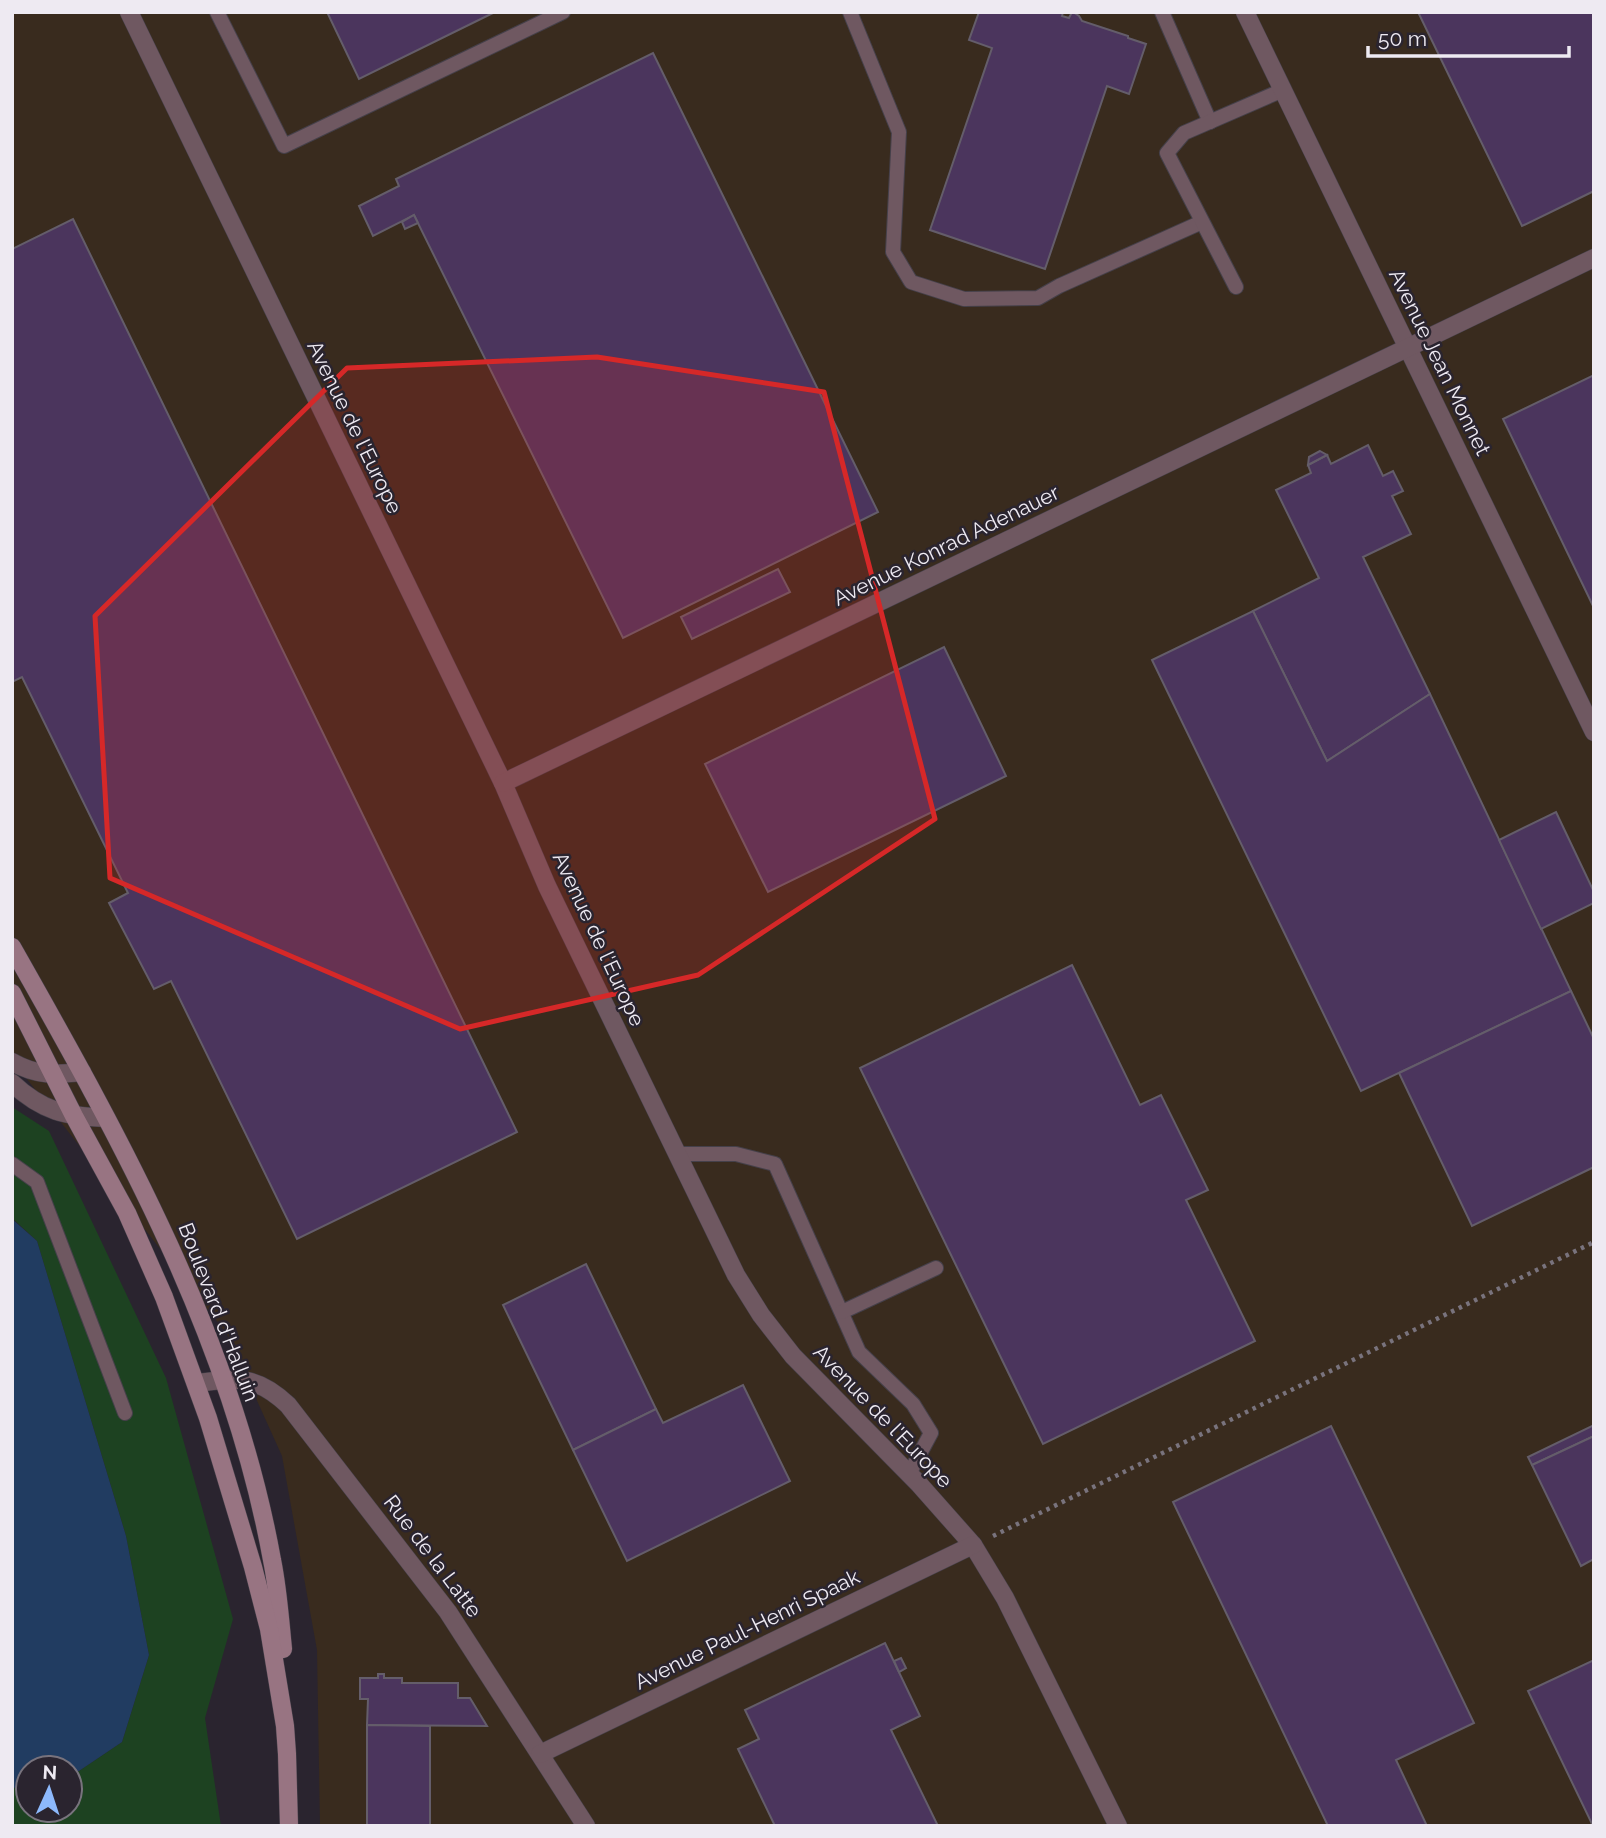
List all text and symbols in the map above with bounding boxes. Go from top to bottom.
scale bar [1368,14,1569,58]
text: 50 m [1378,26,1427,51]
street label: Avenue Jean Monnet [1384,265,1496,459]
street label: Avenue de l'Europe [302,337,408,517]
street label: Avenue Konrad Adenauer [829,479,1064,611]
street label: Avenue de l'Europe [548,848,650,1030]
street label: Boulevard d'Halluin [173,1219,265,1405]
street label: Avenue de l'Europe [808,1339,958,1493]
street label: Rue de la Latte [379,1490,487,1622]
street label: Avenue Paul-Henri Spaak [631,1564,863,1694]
north arrow [14,1754,84,1824]
text: N [42,1761,58,1783]

